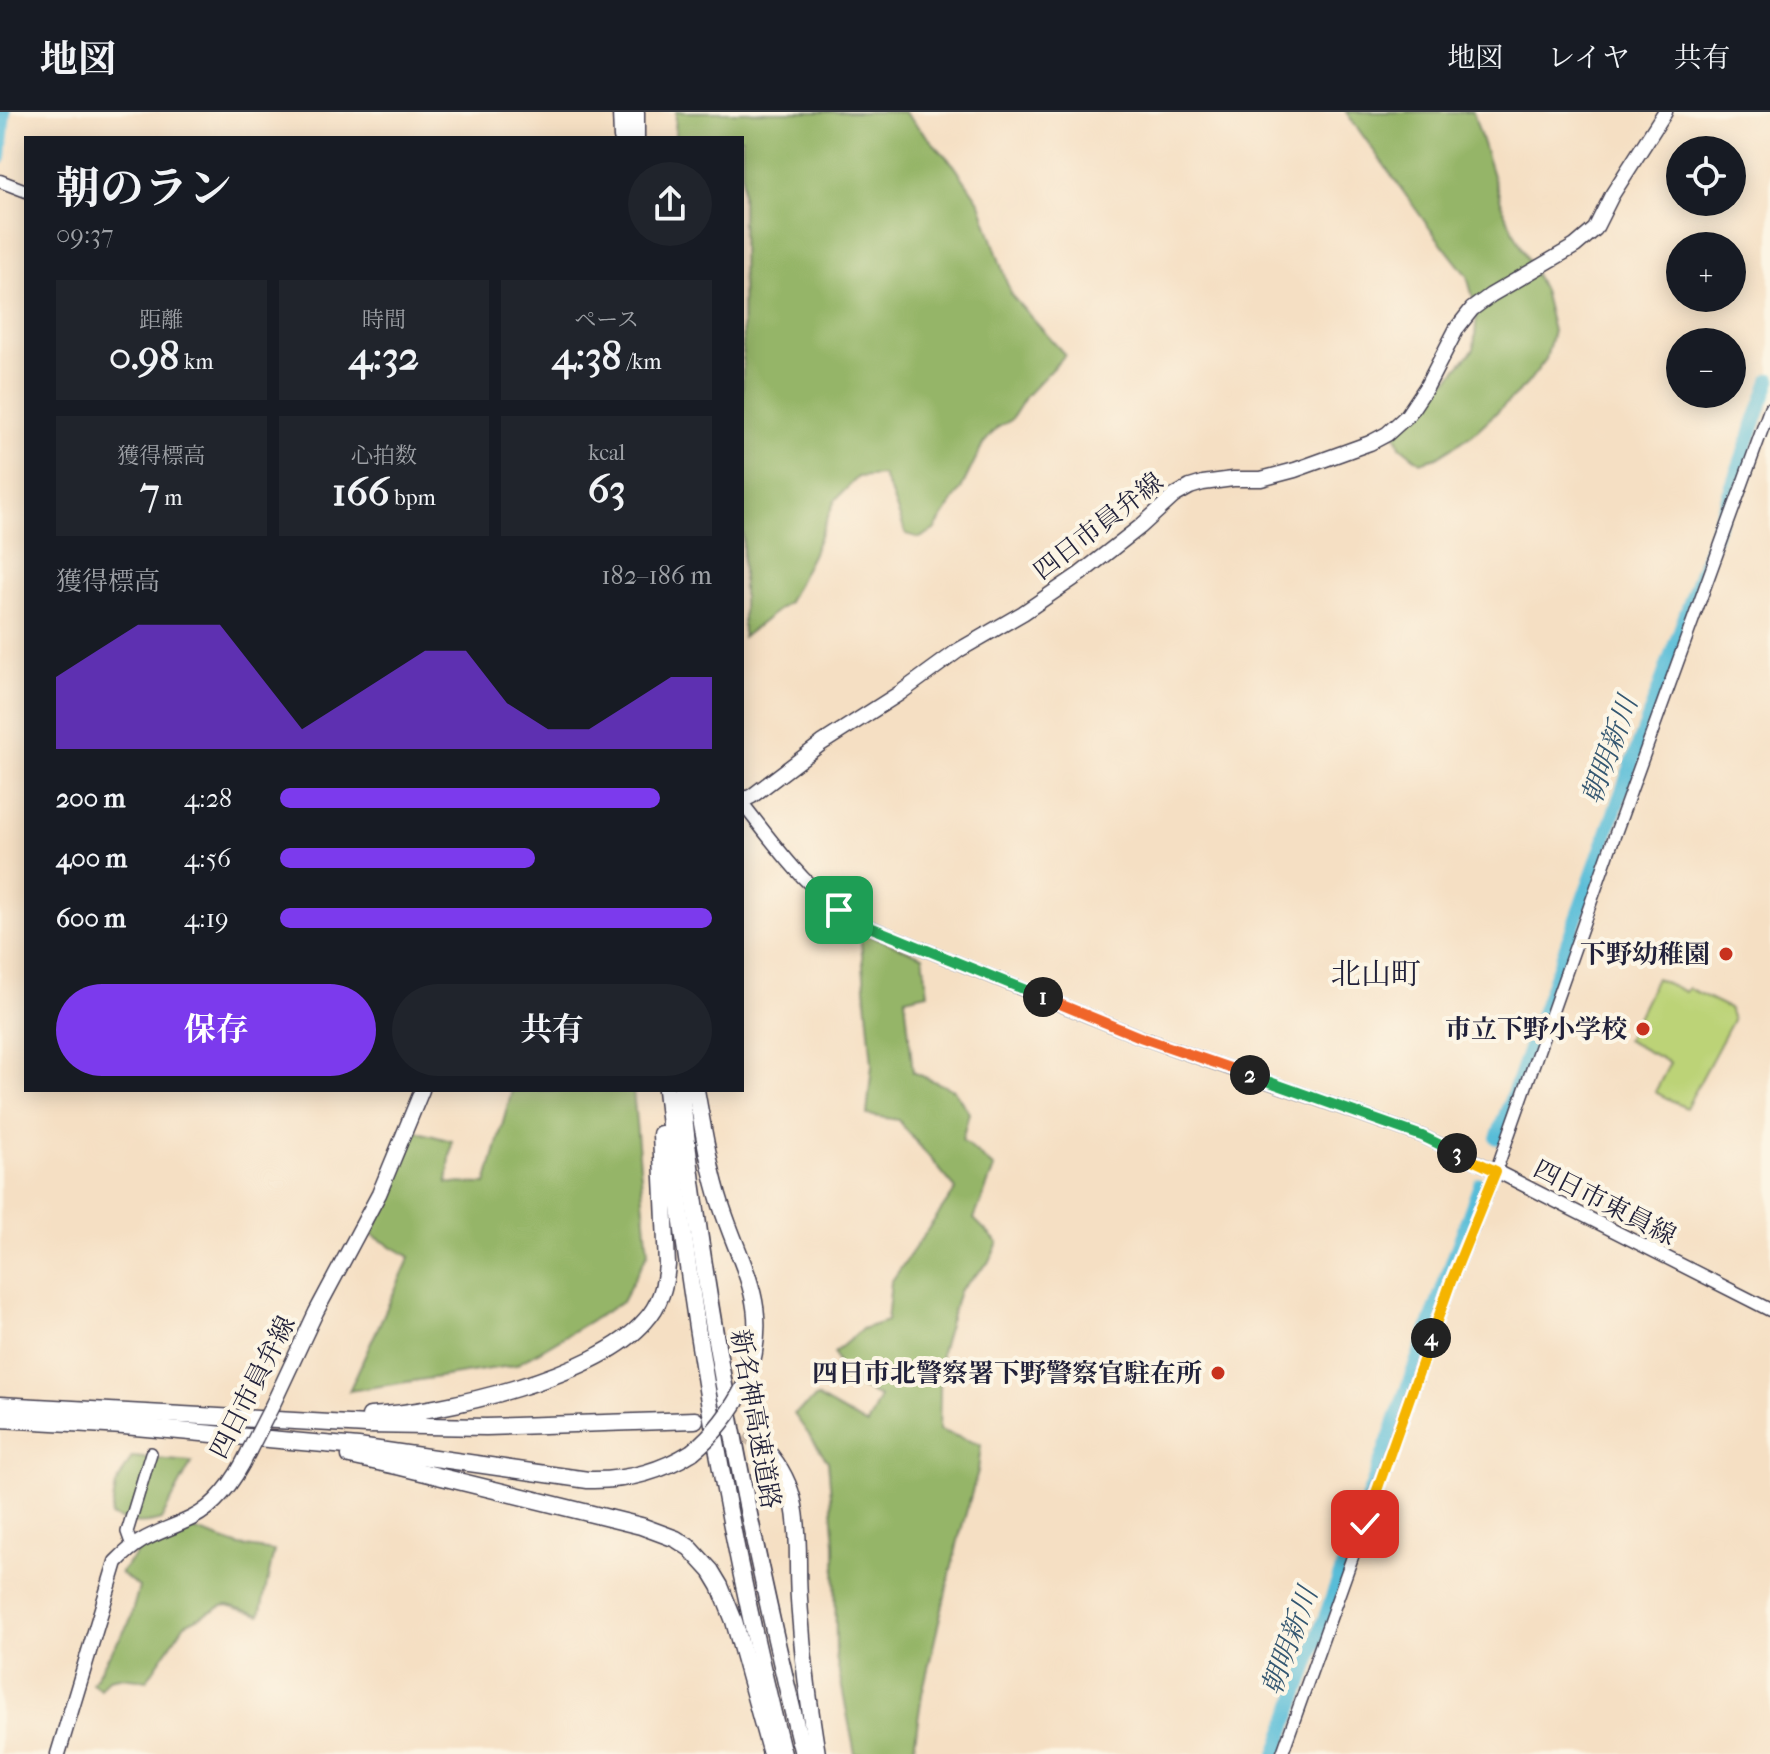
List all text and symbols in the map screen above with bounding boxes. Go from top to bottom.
text: 地図 [40,37,116,82]
text: 地図 [1447,41,1503,74]
text: レイヤ [1547,41,1630,74]
text: 共有 [1674,41,1730,74]
map controls [1666,136,1746,408]
button: locate [1666,136,1746,216]
button: share [628,162,712,246]
text: 朝のラン [56,163,232,214]
text: 09:37 [56,219,113,250]
button: + [1666,232,1746,312]
text: 距離 [139,307,183,333]
text: 時間 [362,307,406,333]
text: ペース [574,307,639,333]
button: − [1666,328,1746,408]
text: 0.98 [109,333,179,379]
text: 4:32 [349,333,419,379]
text: 4:38 [552,333,622,379]
text: km [179,349,214,375]
text: /km [622,349,661,375]
text: kcal [588,440,625,466]
text: 獲得標高 [117,443,205,469]
text: 心拍数 [351,443,417,469]
text: 63 [588,466,626,512]
street label: 四日市員弁線 [1027,466,1169,587]
text: 7 [140,469,159,515]
text: 166 [332,469,390,515]
text: m [159,485,182,511]
text: bpm [390,485,436,511]
text: 182–186 m [601,560,712,591]
text: 獲得標高 [56,566,160,597]
water label: 朝明新川 [1575,689,1645,808]
text: 200 m [56,783,125,814]
text: 4:28 [184,783,232,814]
text: 400 m [56,843,127,874]
text: 4:56 [184,843,231,874]
pin [805,876,873,944]
icon: arrive [817,888,861,932]
text: 600 m [56,903,126,934]
text: 4:19 [184,903,229,934]
place label: 下野幼稚園 [1580,939,1710,970]
marker: 下野幼稚園 [1717,945,1735,963]
district label: 北山町 [1331,957,1421,992]
pin: 1 [1023,977,1063,1017]
button: 保存 [56,984,376,1076]
button: 共有 [392,984,712,1076]
text: 1 [1039,984,1047,1010]
place label: 市立下野小学校 [1445,1014,1627,1045]
marker: 市立下野小学校 [1634,1020,1652,1038]
pin: 2 [1230,1055,1270,1095]
text: 2 [1244,1062,1256,1088]
pin: 3 [1437,1133,1477,1173]
text: 3 [1452,1140,1462,1166]
street label: 四日市東員線 [1528,1153,1681,1252]
street label: 四日市員弁線 [203,1311,302,1464]
pin: 4 [1411,1318,1451,1358]
text: 4 [1425,1325,1438,1351]
street label: 新名神高速道路 [724,1327,787,1511]
place label: 四日市北警察署下野警察官駐在所 [812,1358,1202,1389]
marker: 四日市北警察署下野警察官駐在所 [1209,1364,1227,1382]
pin [1331,1490,1399,1558]
icon: check [1343,1502,1387,1546]
water label: 朝明新川 [1255,1580,1325,1699]

